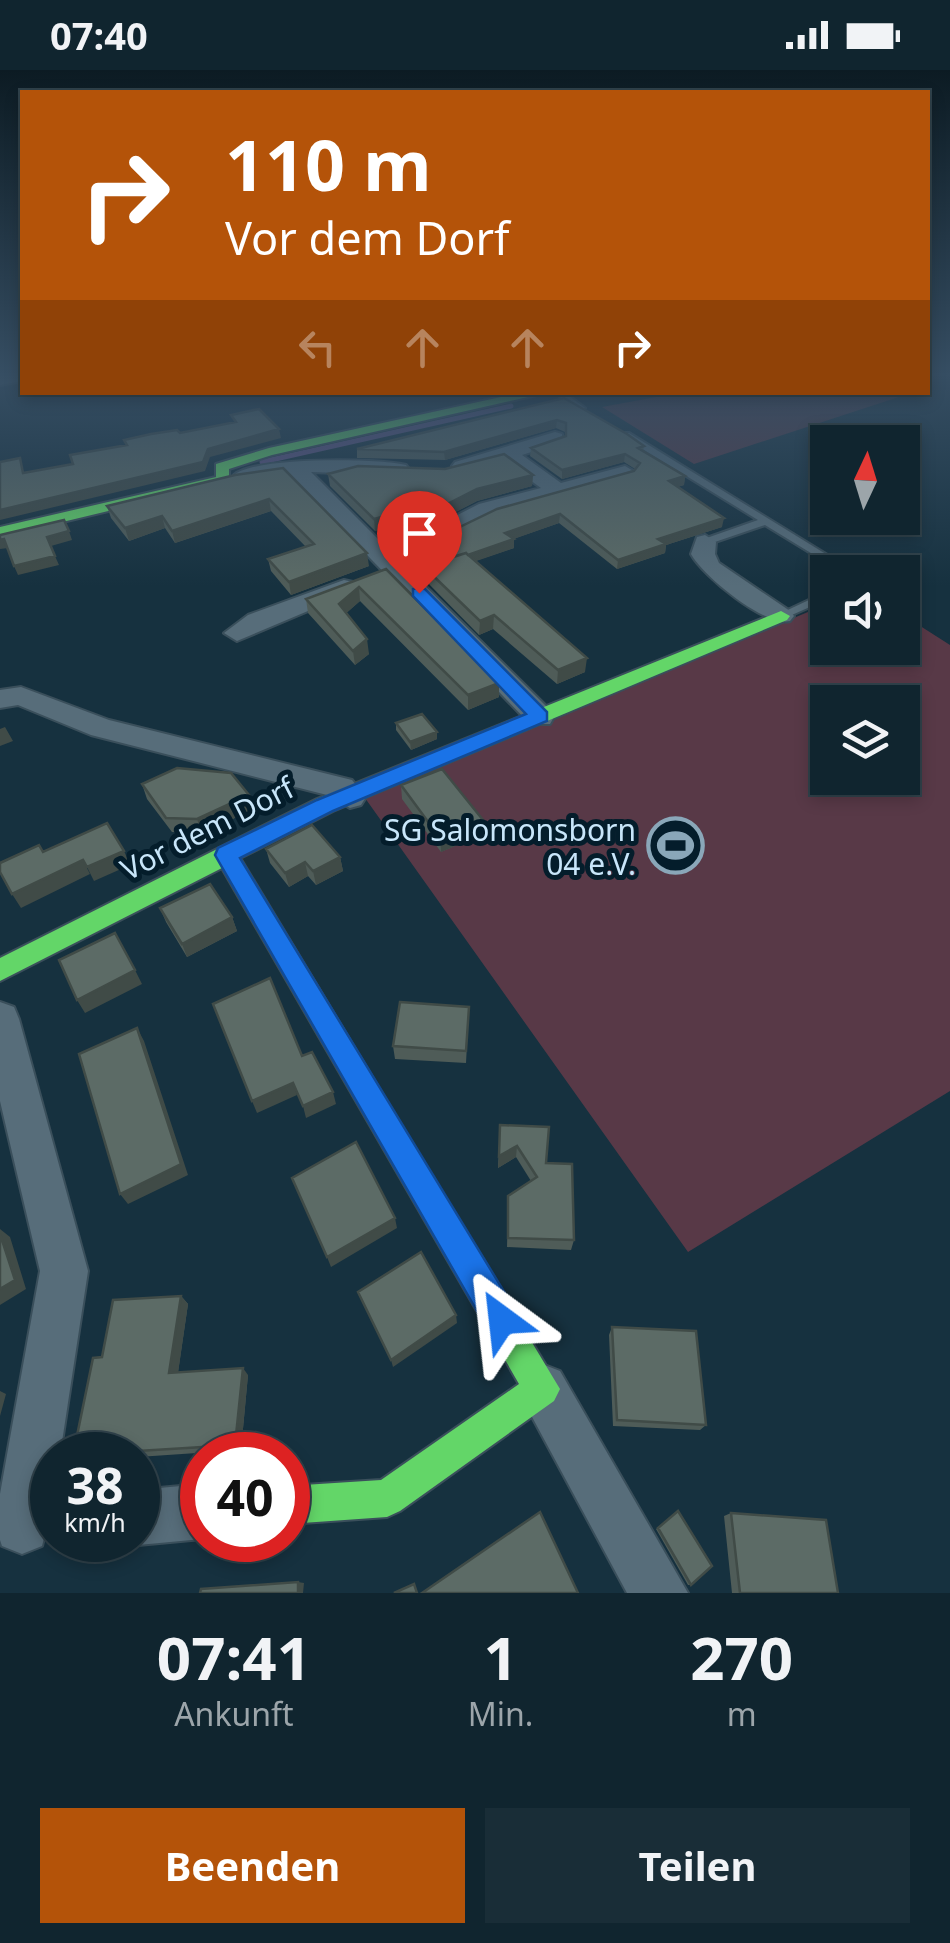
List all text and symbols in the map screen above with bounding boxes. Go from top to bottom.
text: 07:40 [50,9,148,61]
text: 110 m [225,116,432,212]
icon: right [60,130,190,260]
text: Vor dem Dorf [225,207,510,268]
icon: left [290,320,345,375]
icon: ahead [395,320,450,375]
icon: ahead [500,320,555,375]
icon: right [605,320,660,375]
north arrow [810,425,920,535]
map controls [810,425,920,795]
pin [377,491,462,594]
icon: arrive [392,506,447,561]
button: sound [810,555,920,665]
button: layers [810,685,920,795]
street label: Vor dem Dorf [113,766,302,889]
place label: SG Salomonsborn 04 e.V. [384,809,636,884]
sports icon: SG Salomonsborn 04 e.V. [645,816,705,876]
position arrow [450,1268,554,1372]
speed limit sign: 40 [180,1432,310,1562]
text: 38 [66,1451,124,1519]
text: km/h [64,1505,126,1539]
text: 07:41 [157,1616,311,1698]
text: 1 [483,1616,518,1698]
text: 270 [690,1616,793,1698]
text: Ankunft [174,1692,294,1735]
text: Min. [468,1692,533,1735]
text: m [727,1692,757,1735]
button: Beenden [40,1808,465,1923]
button: Teilen [485,1808,910,1923]

